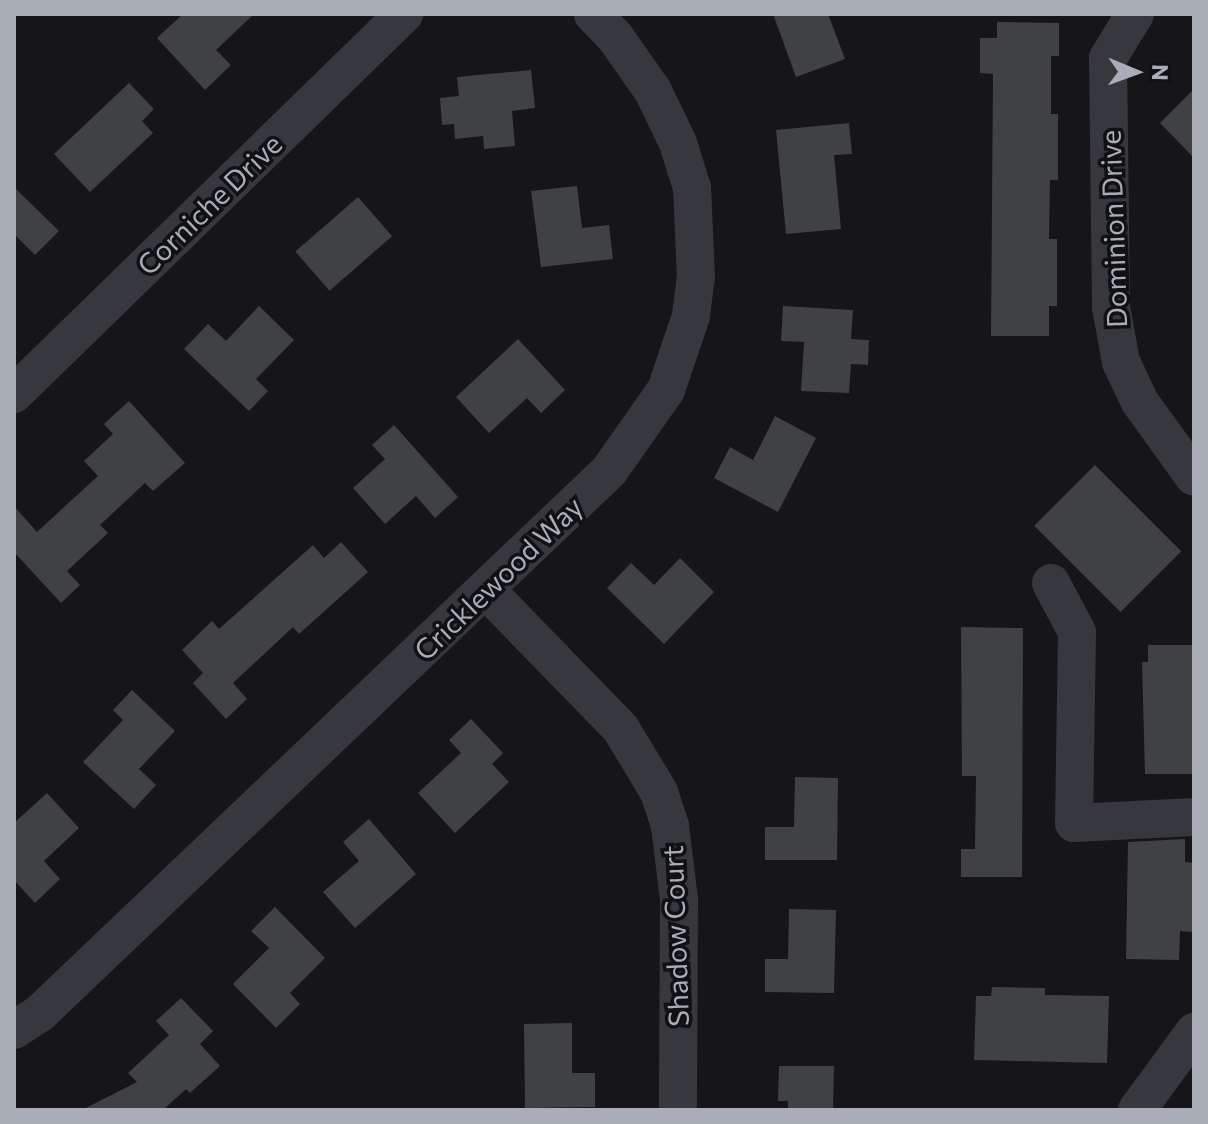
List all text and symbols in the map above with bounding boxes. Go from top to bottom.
north arrow [1096,32,1176,112]
text: N [1147,64,1174,81]
street label: Corniche Drive [130,127,288,281]
street label: Dominion Drive [1093,129,1133,329]
street label: Cricklewood Way [407,489,589,667]
street label: Shadow Court [655,845,695,1027]

